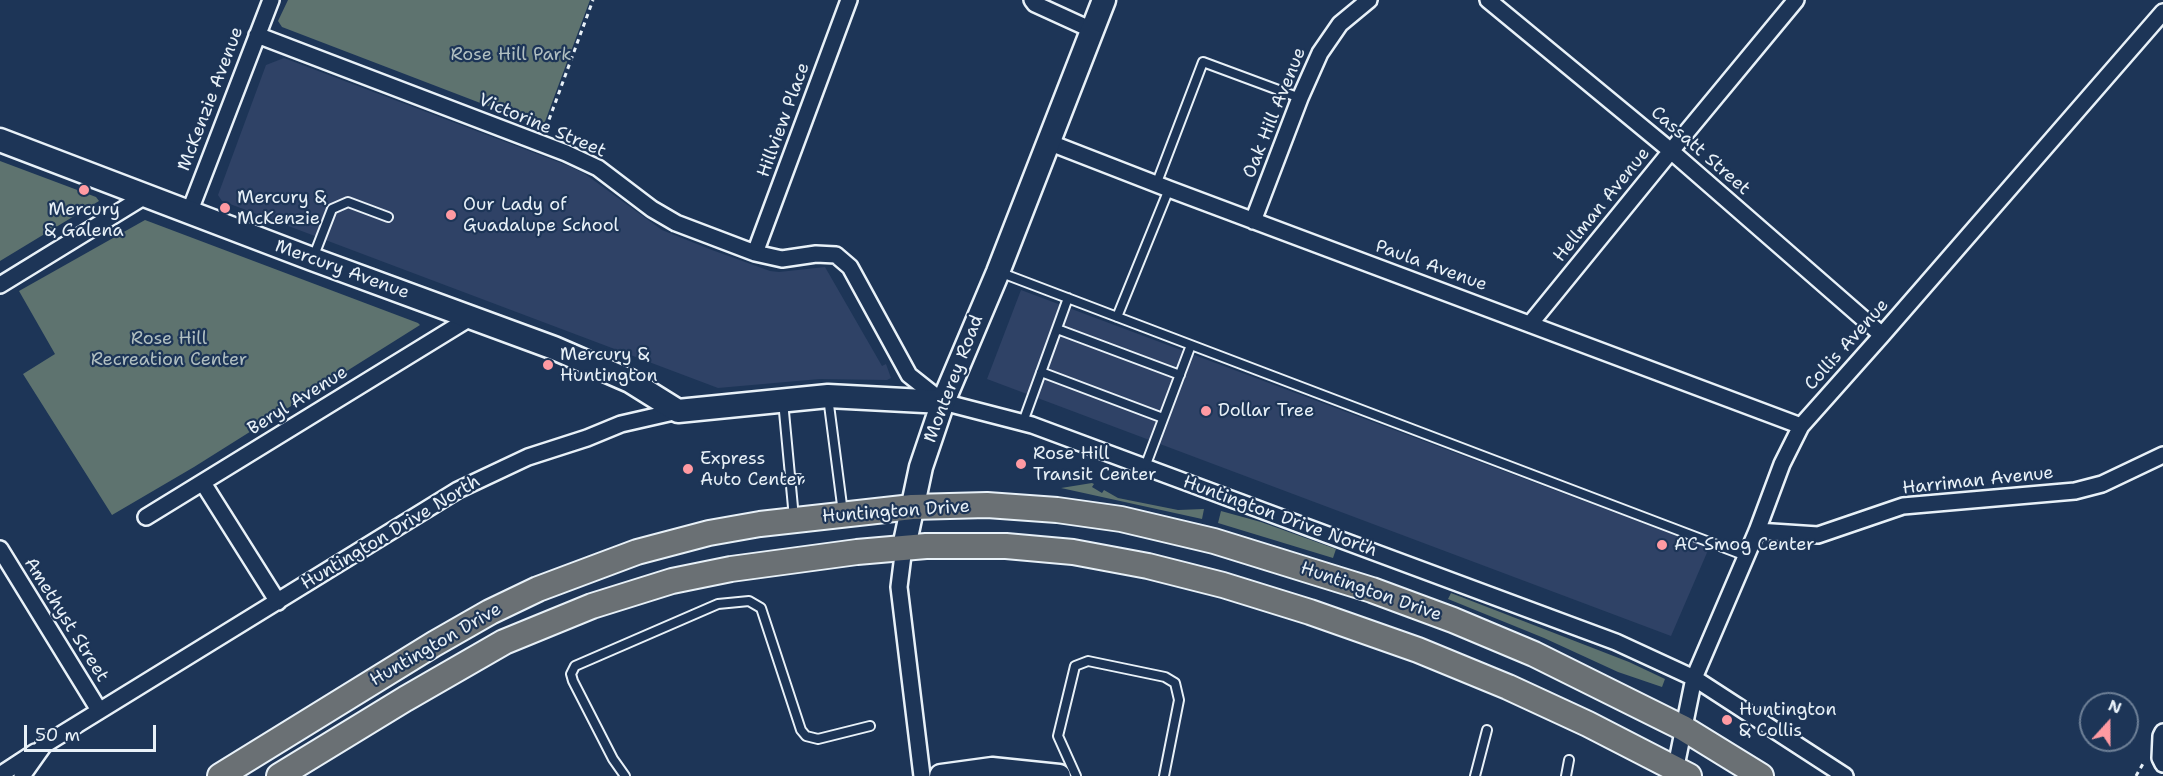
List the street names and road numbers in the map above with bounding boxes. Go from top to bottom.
street label: McKenzie Avenue [174,24,248,174]
street label: Oak Hill Avenue [1239,45,1311,181]
street label: Hillview Place [753,60,815,180]
street label: Victorine Street [475,89,609,163]
street label: Cassatt Street [1646,102,1754,200]
street label: Hellman Avenue [1549,143,1655,267]
street label: Mercury Avenue [272,236,412,304]
street label: Paula Avenue [1372,236,1490,296]
street label: Collis Avenue [1800,295,1894,395]
street label: Monterey Road [920,312,988,446]
street label: Beryl Avenue [244,362,352,440]
street label: Harriman Avenue [1901,462,2055,500]
street label: Huntington Drive North [298,471,484,595]
street label: Huntington Drive North [1180,472,1380,562]
street label: Huntington Drive [822,496,970,528]
street label: Amethyst Street [19,554,113,686]
street label: Huntington Drive [1298,558,1444,626]
street label: Huntington Drive [367,599,505,691]

